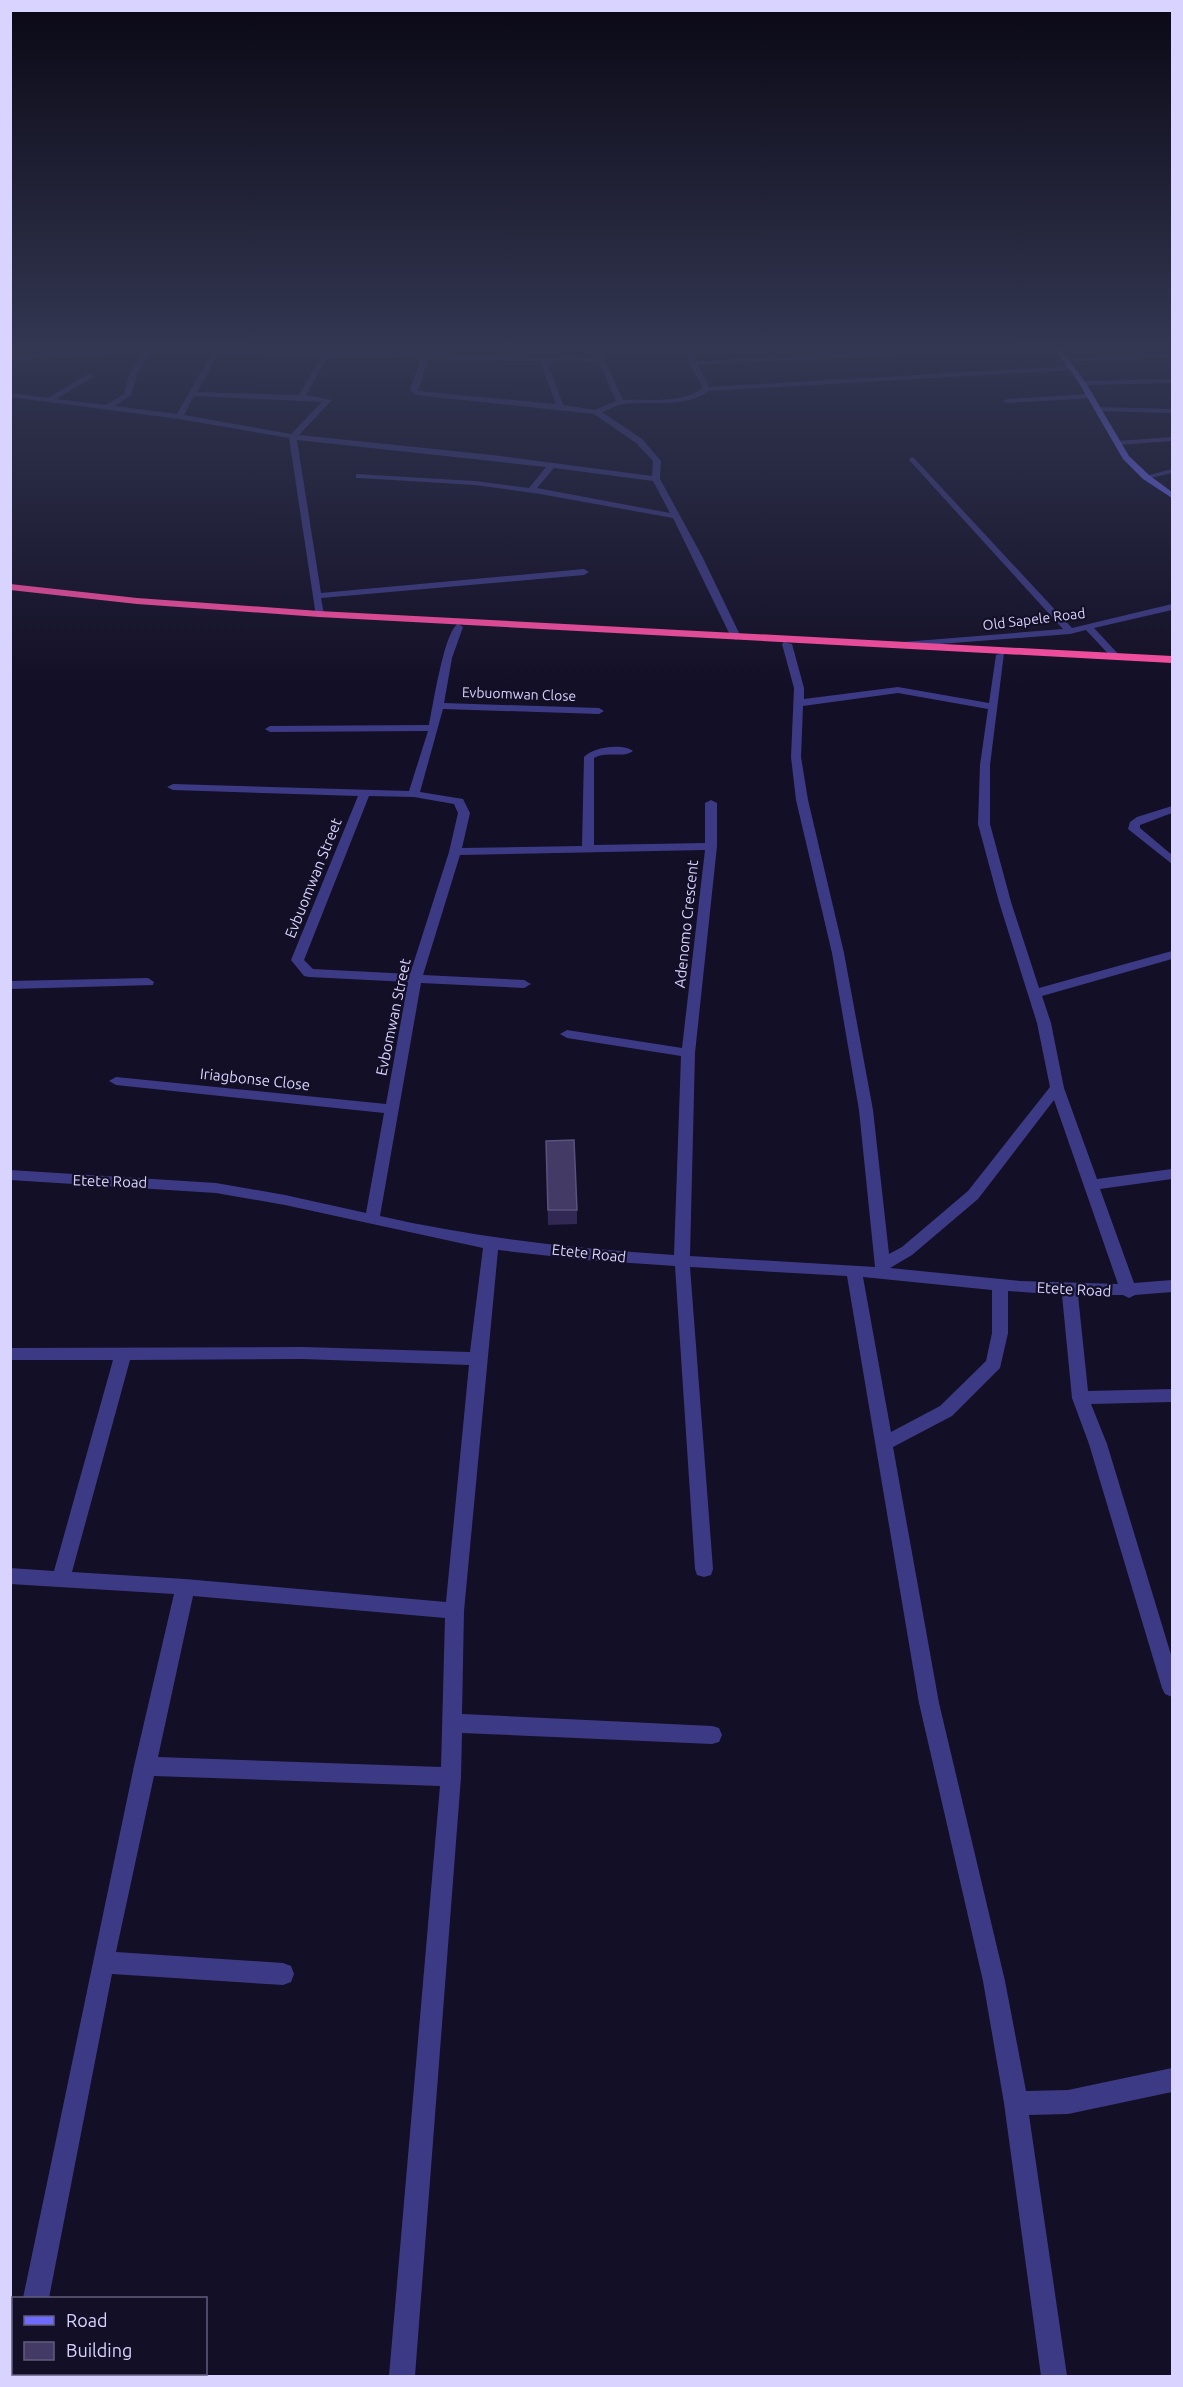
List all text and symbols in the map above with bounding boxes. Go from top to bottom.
street label: Old Sapele Road [982,605,1086,633]
street label: Evbuomwan Close [462,684,576,704]
street label: Evbuomwan Street [281,815,345,940]
street label: Adenomo Crescent [671,859,701,989]
street label: Evbomwan Street [372,957,414,1077]
street label: Iriagbonse Close [199,1065,311,1093]
street label: Etete Road [72,1171,148,1191]
street label: Etete Road [551,1241,627,1265]
street label: Etete Road [1036,1279,1112,1299]
legend [12,2297,207,2375]
text: Road [66,2310,108,2330]
text: Building [66,2340,132,2360]

